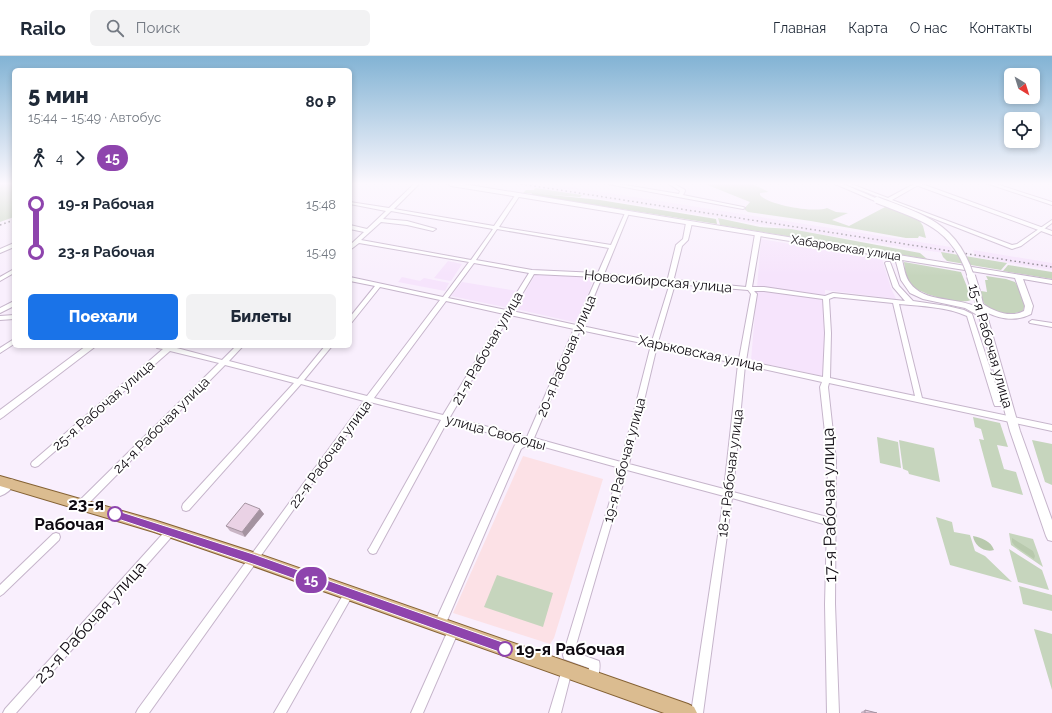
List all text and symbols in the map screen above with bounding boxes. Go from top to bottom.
search box [90,10,370,46]
text: Railo [20,17,66,39]
icon: search [104,17,126,39]
text: Поиск [136,19,180,37]
text: Главная [773,20,826,36]
text: Карта [848,20,888,36]
text: О нас [910,20,947,36]
text: Контакты [969,20,1032,36]
north arrow [1004,68,1040,104]
map controls [1004,68,1040,148]
text: 5 мин [28,82,89,108]
text: 80 ₽ [305,93,336,111]
text: 15:44 – 15:49 · Автобус [28,110,161,125]
button: locate [1004,112,1040,148]
icon: walk [28,147,50,169]
icon: forward [69,147,91,169]
text: 15 [105,150,120,166]
text: 4 [56,151,63,166]
text: 19-я Рабочая [58,195,154,213]
text: 15:48 [306,197,336,212]
street label: Хабаровская улица [790,232,902,264]
text: 23-я Рабочая [58,243,155,261]
text: 15:49 [306,245,336,260]
street label: Новосибирская улица [583,267,733,295]
street label: 15-я Рабочая улица [966,282,1016,410]
street label: 21-я Рабочая улица [448,289,526,407]
street label: 20-я Рабочая улица [533,293,599,419]
button: Поехали [28,294,178,340]
button: Билеты [186,294,336,340]
street label: Харьковская улица [637,332,765,374]
street label: 25-я Рабочая улица [49,356,157,454]
street label: 24-я Рабочая улица [110,374,212,476]
street label: 19-я Рабочая улица [600,396,648,524]
street label: 22-я Рабочая улица [286,397,374,511]
street label: 18-я Рабочая улица [714,408,746,538]
street label: улица Свободы [444,411,548,453]
street label: 17-я Рабочая улица [818,427,840,583]
place label: 23-я Рабочая [34,494,104,534]
marker: 23-я Рабочая [107,506,123,522]
street label: 23-я Рабочая улица [30,557,150,687]
line badge: 15 [293,567,329,593]
text: 15 [304,572,318,588]
place label: 19-я Рабочая [516,639,625,659]
marker: 19-я Рабочая [497,641,513,657]

